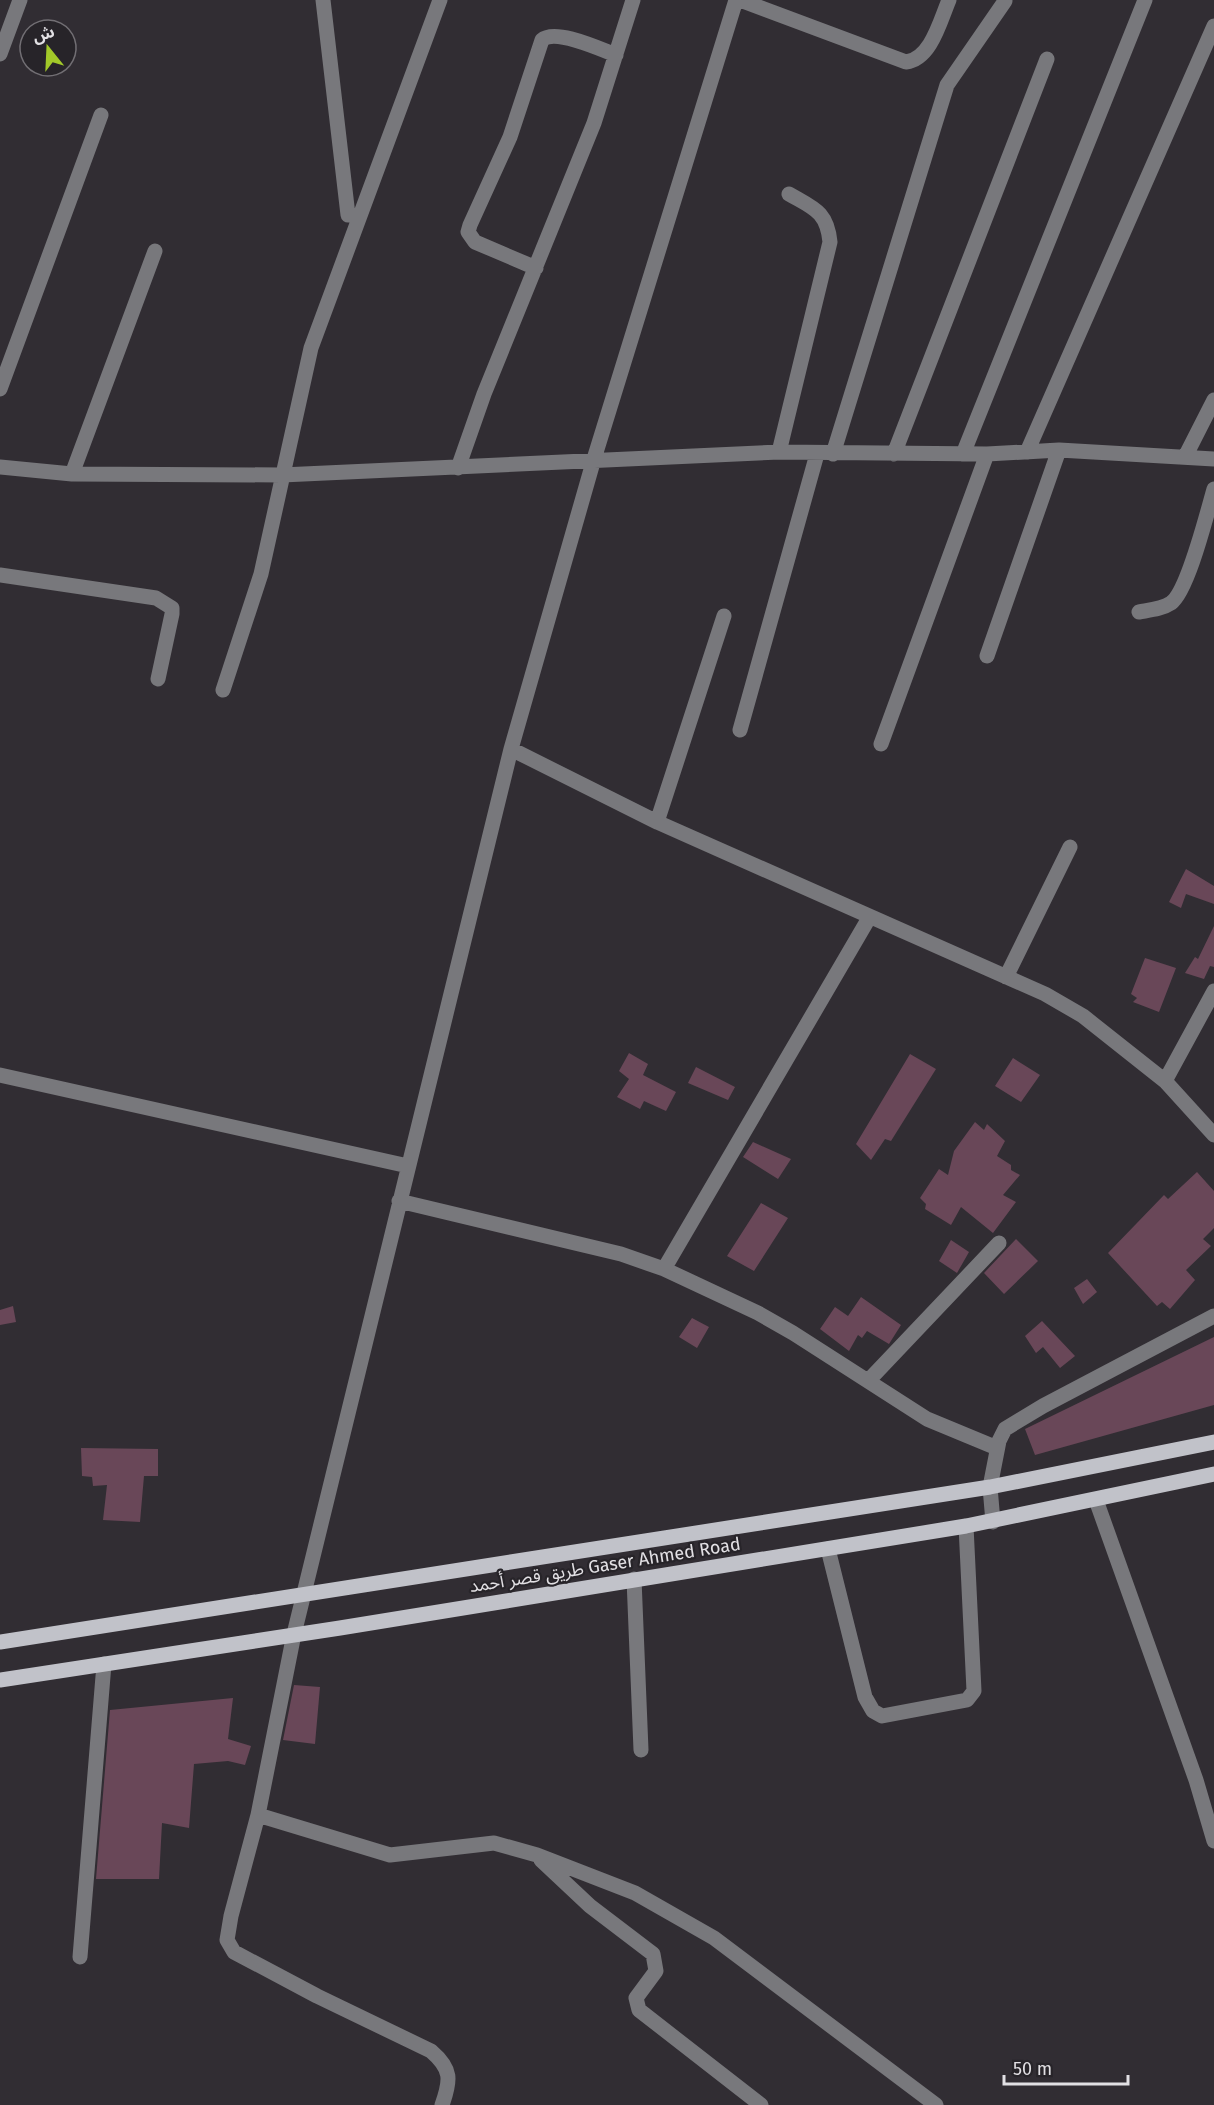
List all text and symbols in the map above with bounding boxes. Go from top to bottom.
north arrow [18,18,78,78]
text: ش [30,22,57,47]
street label: طريق قصر أحمد Gaser Ahmed Road [468,1532,742,1597]
scale bar [1004,2048,1128,2086]
text: 50 m [1013,2058,1052,2080]

